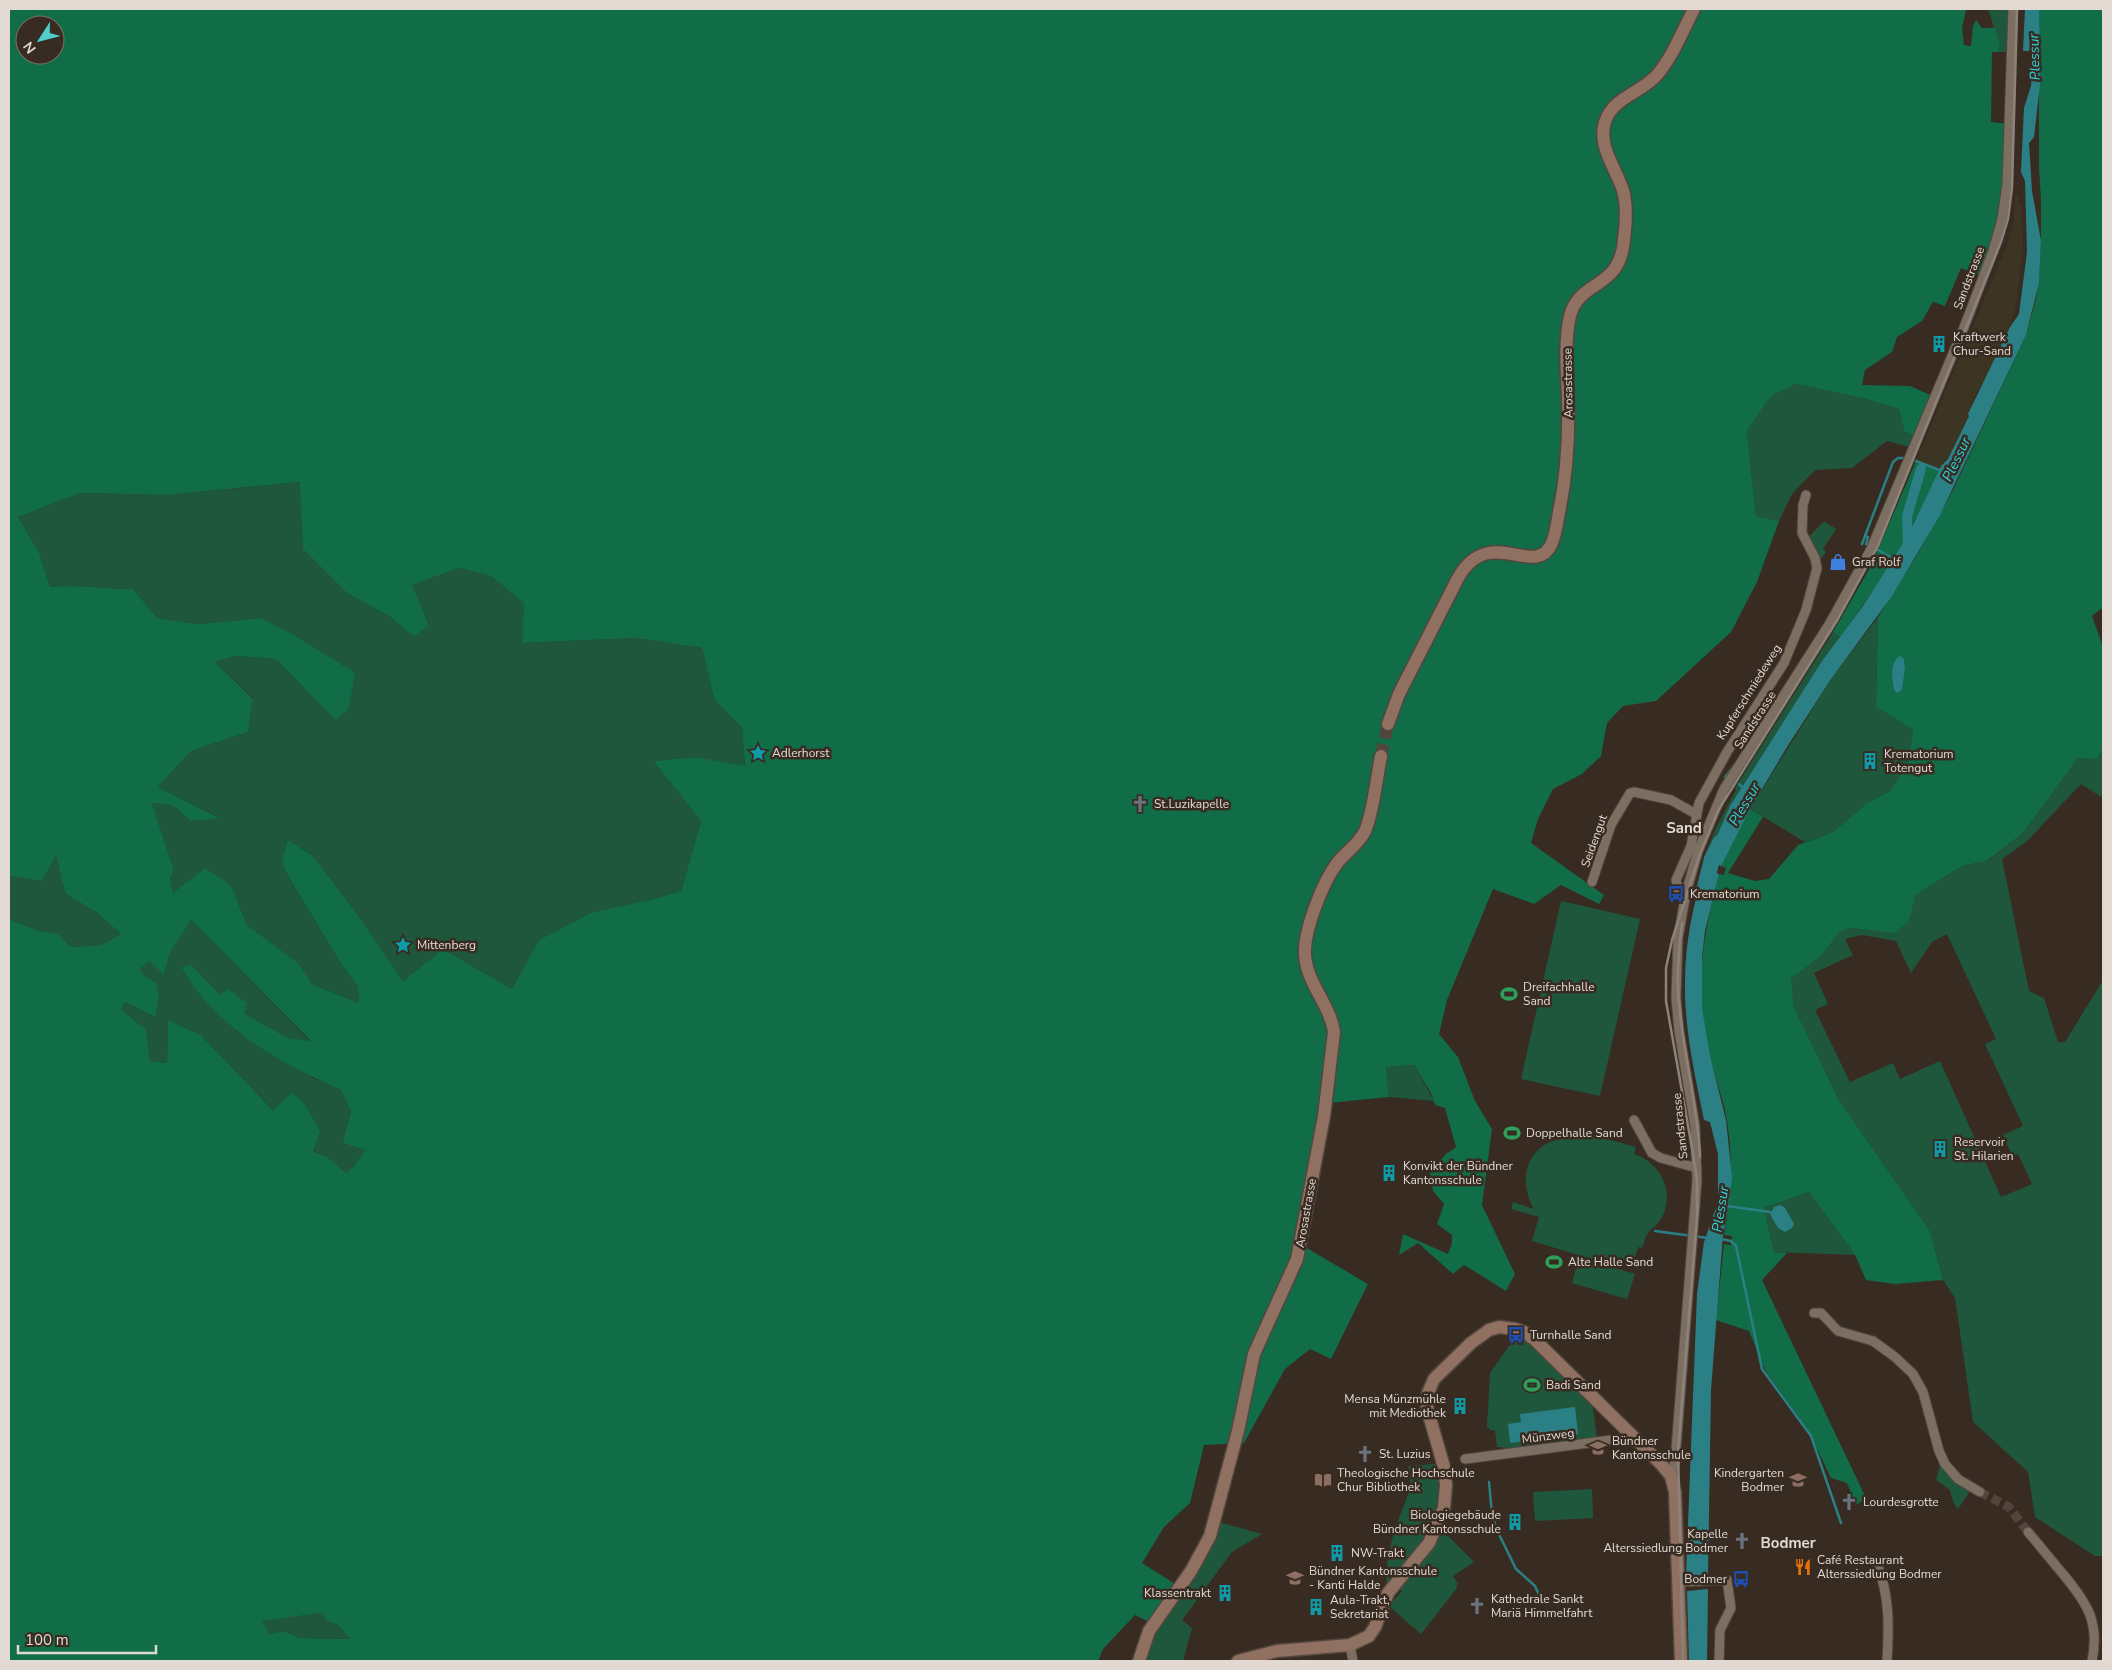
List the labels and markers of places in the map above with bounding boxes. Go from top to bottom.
place label: Kraftwerk Chur-Sand [1953,329,2011,359]
building icon: Kraftwerk Chur-Sand [1929,334,1949,354]
shop icon: Graf Rolf [1828,552,1848,572]
place label: Graf Rolf [1852,554,1901,570]
place icon: Adlerhorst [748,743,768,763]
place label: Adlerhorst [772,745,830,761]
place label: Krematorium Totengut [1884,746,1954,776]
building icon: Krematorium Totengut [1860,751,1880,771]
church icon: St.Luzikapelle [1130,794,1150,814]
place label: St.Luzikapelle [1154,796,1229,812]
bus stop icon: Krematorium [1666,884,1686,904]
place label: Krematorium [1690,886,1760,902]
place icon: Mittenberg [393,935,413,955]
place label: Mittenberg [417,937,476,953]
place label: Dreifachhalle Sand [1523,979,1595,1009]
sports icon: Dreifachhalle Sand [1499,984,1519,1004]
sports icon: Doppelhalle Sand [1502,1123,1522,1143]
place label: Doppelhalle Sand [1526,1125,1623,1141]
place label: Reservoir St. Hilarien [1954,1134,2014,1164]
building icon: Reservoir St. Hilarien [1930,1139,1950,1159]
place label: Konvikt der Bündner Kantonsschule [1403,1158,1514,1188]
building icon: Konvikt der Bündner Kantonsschule [1379,1163,1399,1183]
sports icon: Alte Halle Sand [1544,1252,1564,1272]
place label: Alte Halle Sand [1568,1254,1653,1270]
bus stop icon: Turnhalle Sand [1506,1325,1526,1345]
place label: Turnhalle Sand [1530,1327,1611,1343]
sports icon: Badi Sand [1522,1375,1542,1395]
place label: Badi Sand [1546,1377,1601,1393]
place label: Mensa Münzmühle mit Mediothek [1344,1391,1447,1421]
building icon: Mensa Münzmühle mit Mediothek [1450,1396,1470,1416]
place label: Bündner Kantonsschule [1612,1433,1691,1463]
school or university icon: Bündner Kantonsschule [1588,1438,1608,1458]
church icon: St. Luzius [1355,1444,1375,1464]
place label: St. Luzius [1379,1446,1431,1462]
place label: Theologische Hochschule Chur Bibliothek [1337,1465,1475,1495]
place label: Kindergarten Bodmer [1714,1465,1785,1495]
library icon: Theologische Hochschule Chur Bibliothek [1313,1470,1333,1490]
school or university icon: Kindergarten Bodmer [1788,1470,1808,1490]
church icon: Lourdesgrotte [1839,1492,1859,1512]
place label: Lourdesgrotte [1863,1494,1939,1510]
place label: Biologiegebäude Bündner Kantonsschule [1373,1507,1501,1537]
building icon: Biologiegebäude Bündner Kantonsschule [1505,1512,1525,1532]
place label: Kapelle Alterssiedlung Bodmer [1603,1526,1729,1556]
church icon: Kapelle Alterssiedlung Bodmer [1732,1531,1752,1551]
building icon: NW-Trakt [1327,1543,1347,1563]
place label: NW-Trakt [1351,1545,1405,1561]
place label: Café Restaurant Alterssiedlung Bodmer [1817,1552,1942,1582]
restaurant icon: Café Restaurant Alterssiedlung Bodmer [1793,1557,1813,1577]
place label: Bündner Kantonsschule - Kanti Halde [1309,1563,1437,1593]
school or university icon: Bündner Kantonsschule - Kanti Halde [1285,1568,1305,1588]
bus stop icon: Bodmer [1731,1569,1751,1589]
place label: Bodmer [1684,1571,1728,1587]
building icon: Klassentrakt [1215,1583,1235,1603]
place label: Klassentrakt [1144,1585,1212,1601]
place label: Kathedrale Sankt Mariä Himmelfahrt [1491,1591,1593,1621]
place label: Aula-Trakt, Sekretariat [1330,1592,1390,1622]
church icon: Kathedrale Sankt Mariä Himmelfahrt [1467,1596,1487,1616]
building icon: Aula-Trakt, Sekretariat [1306,1597,1326,1617]

